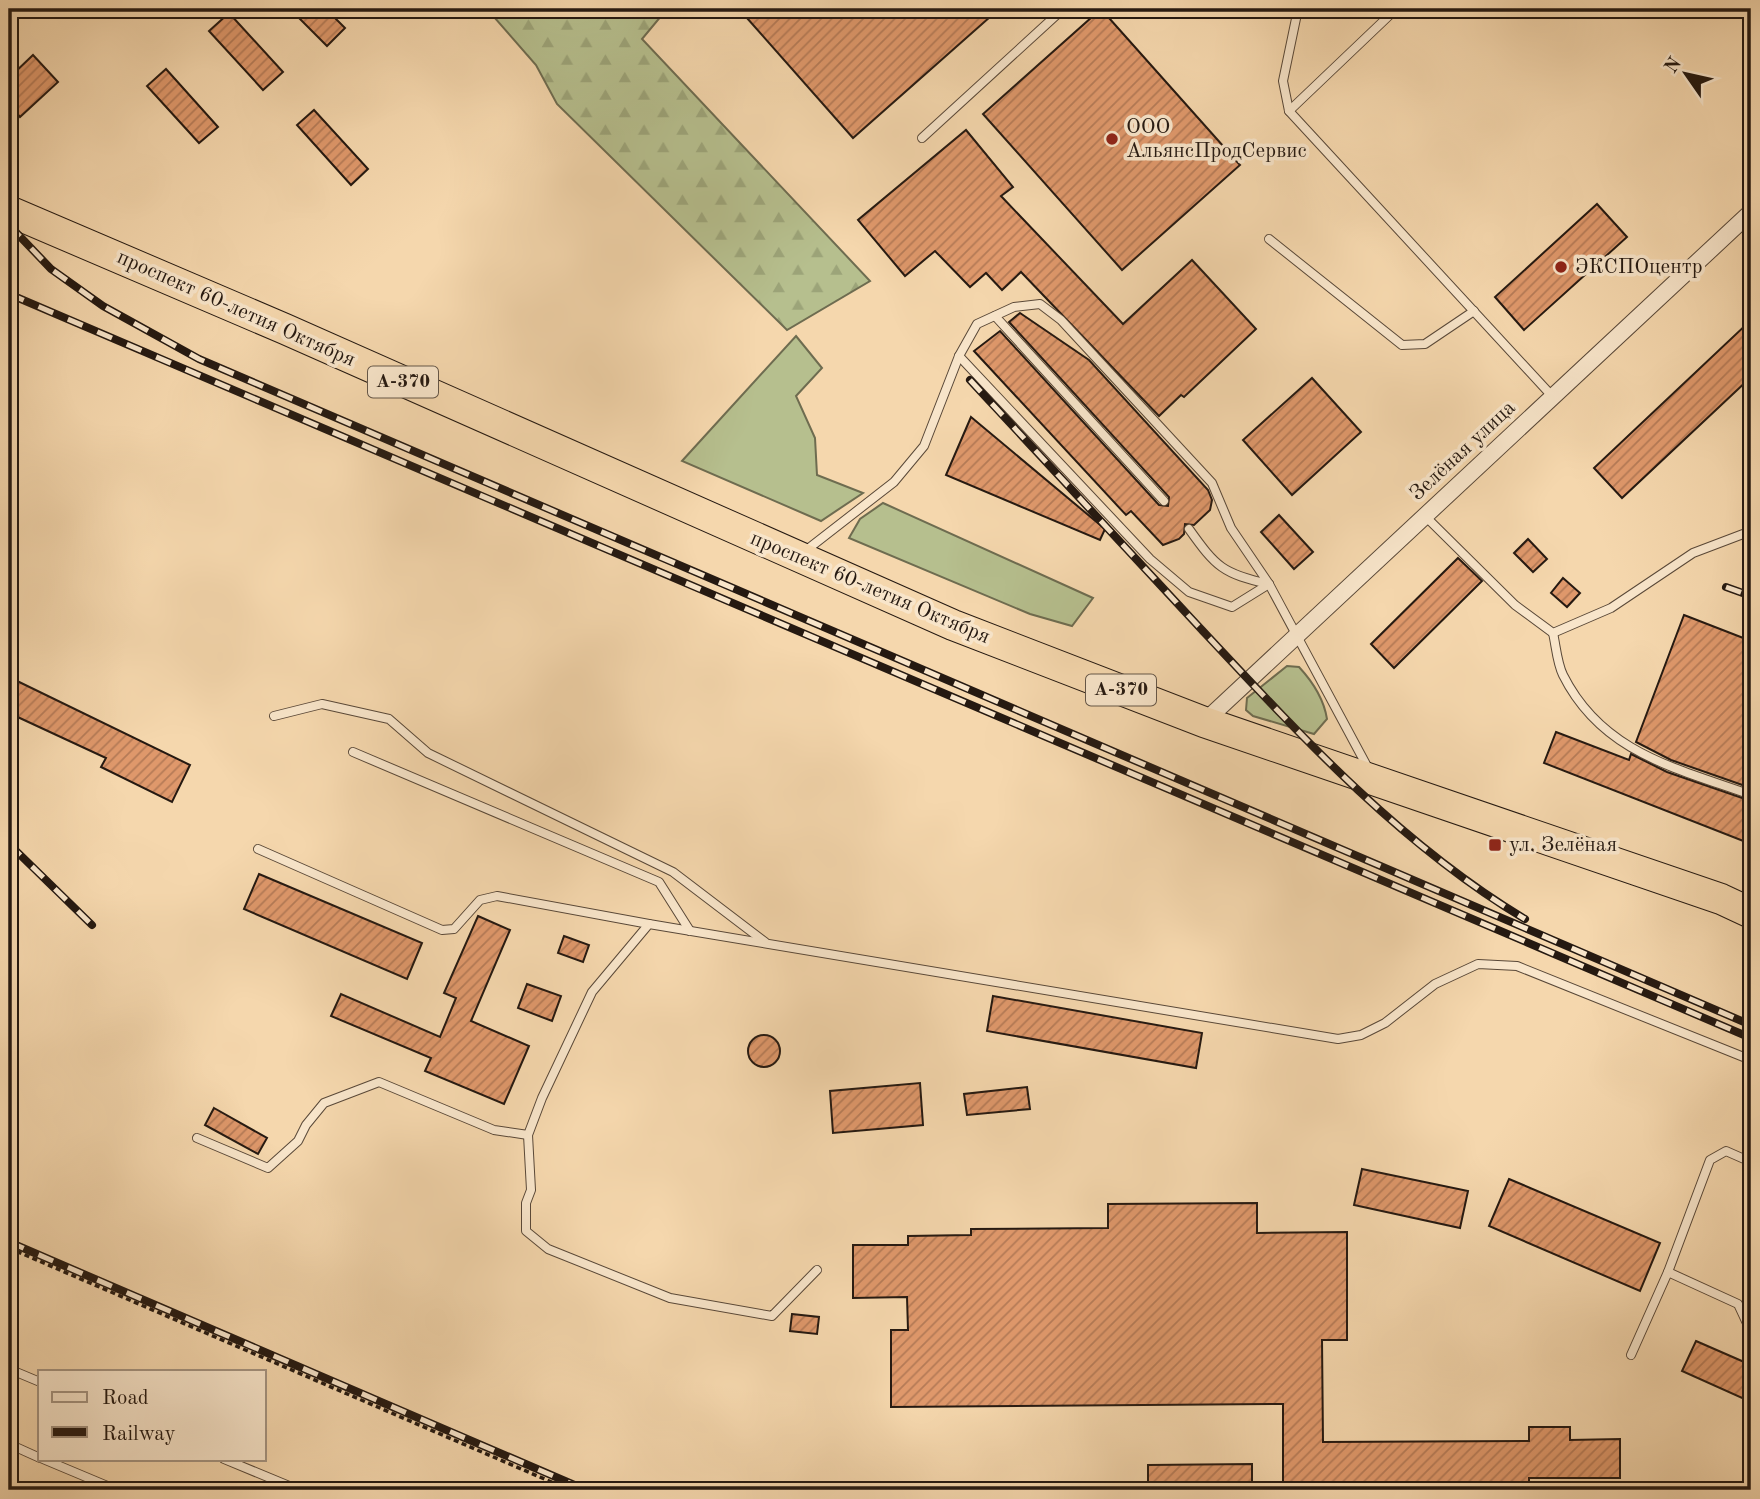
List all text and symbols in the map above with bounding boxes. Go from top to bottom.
north arrow [1652,38,1722,108]
text: N [1662,54,1686,77]
place label: ООО АльянсПродСервис [1126,117,1307,162]
marker: ООО АльянсПродСервис [1104,131,1120,147]
street label: проспект 60-летия Октября [114,247,358,371]
place label: ЭКСПОцентр [1575,257,1703,278]
marker: ЭКСПОцентр [1553,259,1569,275]
road number: А-370 [368,366,438,398]
street label: Зелёная улица [1406,397,1520,505]
street label: проспект 60-летия Октября [747,528,993,648]
road number: А-370 [1086,674,1156,706]
place label: ул. Зелёная [1509,835,1617,856]
marker: ул. Зелёная [1487,837,1503,853]
legend [38,1370,266,1460]
text: Road [102,1388,149,1409]
text: Railway [102,1424,176,1445]

